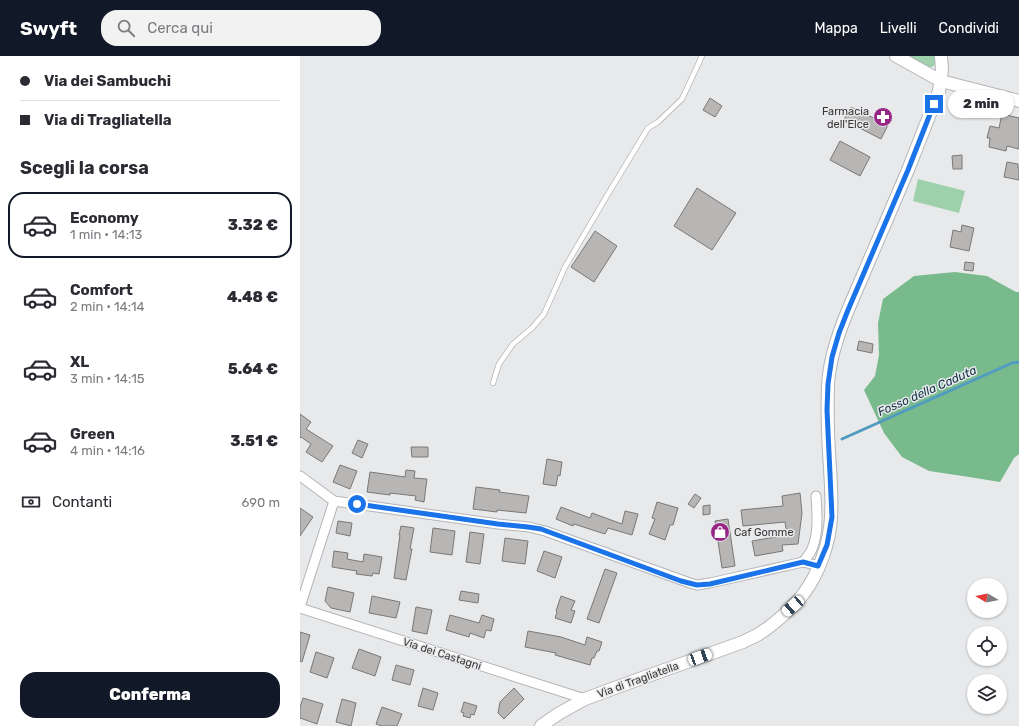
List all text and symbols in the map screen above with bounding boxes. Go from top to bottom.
search box [101,10,381,46]
text: Swyft [20,17,77,40]
icon: search [115,17,137,39]
text: Cerca qui [147,19,213,37]
text: Mappa [814,20,858,37]
text: Livelli [880,20,917,37]
text: Condividi [939,20,999,37]
text: Via dei Sambuchi [44,72,171,90]
callout: 2 min [948,90,1014,118]
route end [925,95,943,113]
text: 2 min [963,96,999,111]
place label: Farmacia dell'Elce [822,105,869,131]
pharmacy icon: Farmacia dell'Elce [872,106,894,128]
text: Via di Tragliatella [44,111,172,129]
text: Scegli la corsa [20,157,149,179]
icon: car [22,207,58,243]
text: Economy [70,209,139,227]
text: 3.32 € [228,216,278,234]
text: 1 min · 14:13 [70,227,142,242]
icon: car [22,279,58,315]
text: Comfort [70,281,133,299]
text: 4.48 € [227,288,278,306]
text: 2 min · 14:14 [70,299,145,314]
icon: car [22,351,58,387]
text: XL [70,353,89,371]
text: 5.64 € [228,360,278,378]
water label: Fosso della Caduta [875,363,979,419]
text: 3 min · 14:15 [70,371,145,386]
icon: car [22,423,58,459]
text: Green [70,425,115,443]
text: 3.51 € [230,432,278,450]
text: 4 min · 14:16 [70,443,145,458]
icon: cash [20,491,42,513]
text: Contanti [52,493,112,511]
text: 690 m [241,495,280,510]
route start [348,495,366,513]
shop icon: Caf Gomme [709,521,731,543]
place label: Caf Gomme [734,526,794,539]
north arrow [967,578,1007,618]
map controls [967,578,1007,714]
car [780,594,806,618]
button: locate [967,626,1007,666]
street label: Via dei Castagni [401,635,483,673]
car [687,647,713,667]
street label: Via di Tragliatella [596,659,680,701]
button: Conferma [20,672,280,718]
button: layers [967,674,1007,714]

